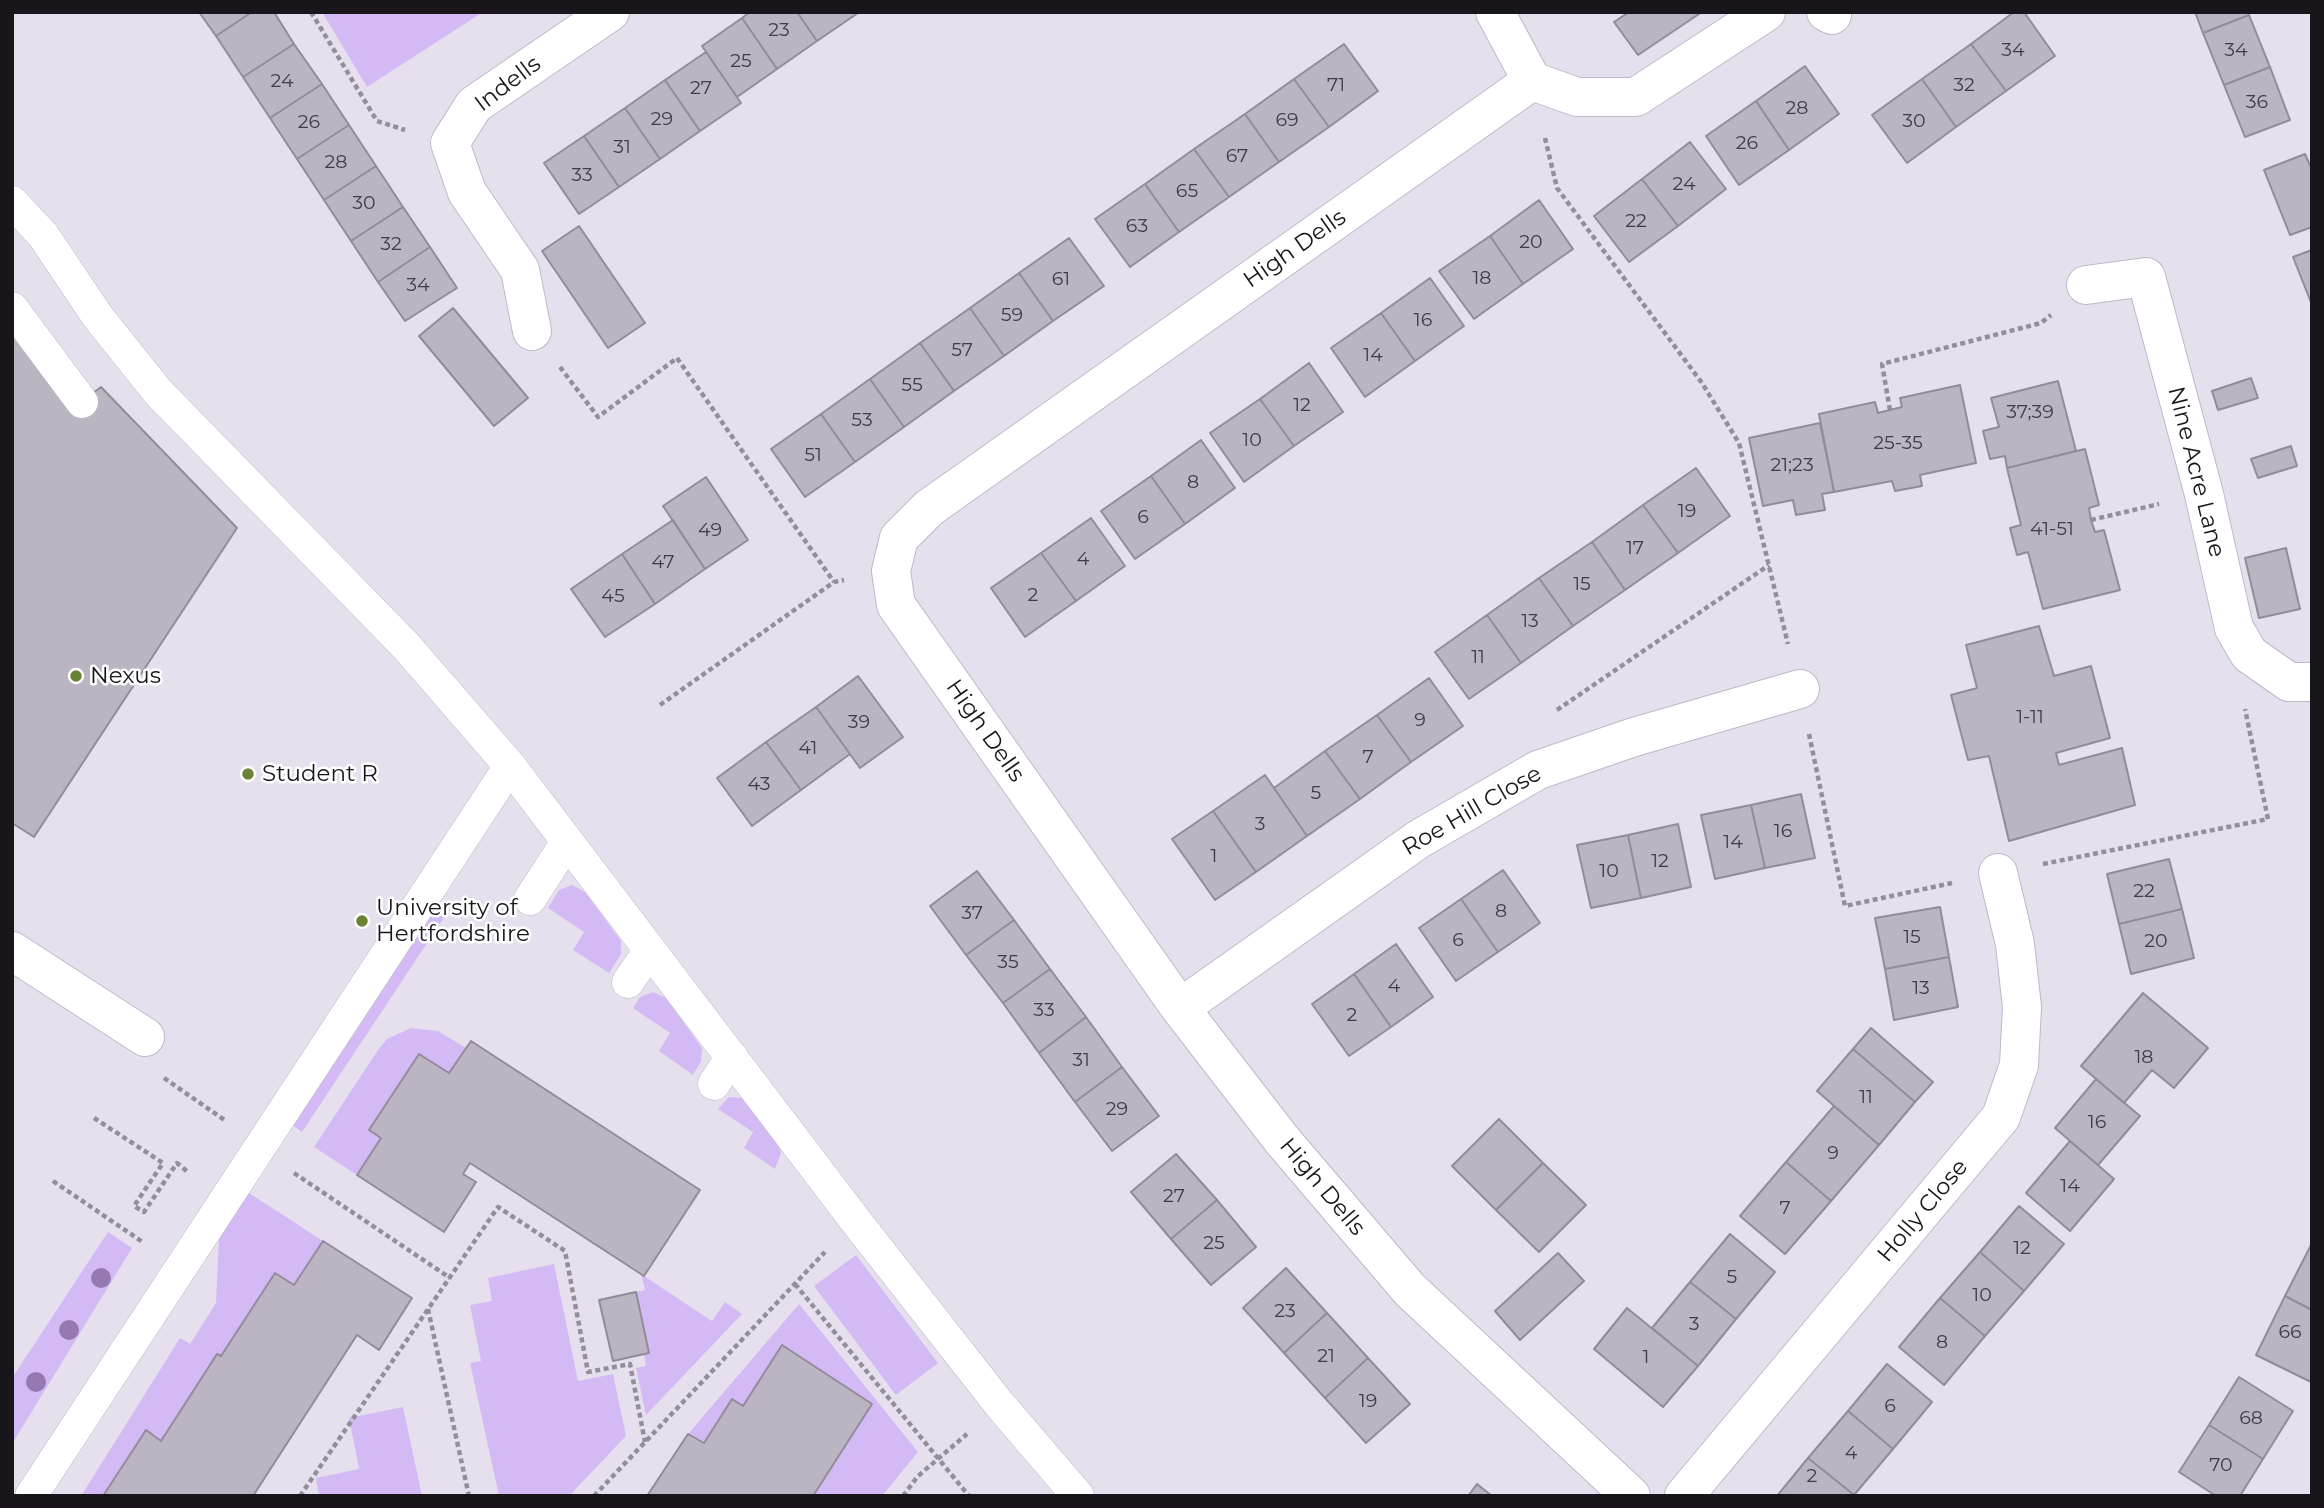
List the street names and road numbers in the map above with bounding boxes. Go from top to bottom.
street label: Indells [470,50,546,118]
street label: High Dells [1238,204,1352,294]
street label: Nine Acre Lane [2161,384,2231,560]
street label: High Dells [940,674,1030,788]
street label: Roe Hill Close [1397,760,1547,862]
street label: High Dells [1273,1133,1371,1241]
street label: Holly Close [1872,1154,1974,1268]

